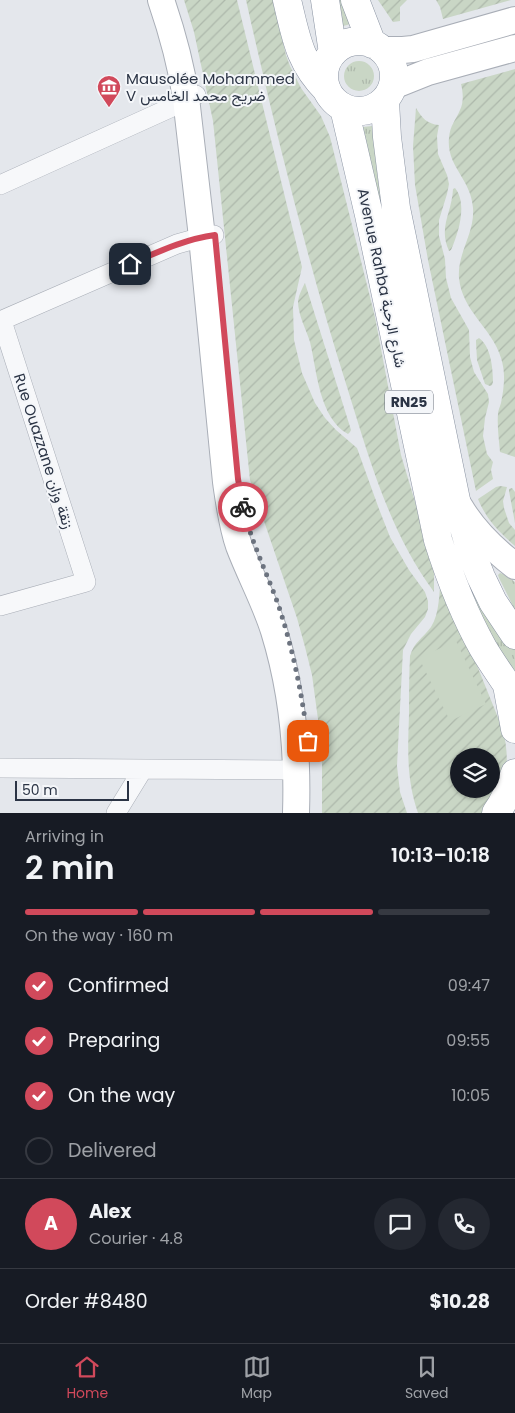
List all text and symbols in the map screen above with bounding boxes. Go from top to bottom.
place label: Mausolée Mohammed V ضريح محمد الخامس [126,68,295,107]
museum icon: Mausolée Mohammed V ضريح محمد الخامس [96,74,122,108]
street label: Avenue Rahba شارع الرحبة [352,186,411,370]
pin [109,243,151,285]
icon: home [116,250,144,278]
street label: Rue Ouazzane زنقة وزان [9,371,79,531]
road number: RN25 [385,391,433,414]
courier [218,482,268,532]
icon: bike [229,493,257,521]
pin [287,720,329,762]
icon: bag [294,727,322,755]
map controls [450,748,500,798]
button: layers [450,748,500,798]
scale bar [15,778,129,801]
text: 50 m [22,780,58,800]
text: Arriving in [25,825,104,848]
text: 10:13–10:18 [391,842,490,869]
text: 2 min [25,845,115,890]
text: On the way · 160 m [25,924,173,947]
icon: check [25,972,53,1000]
text: Confirmed [68,972,169,999]
text: 09:47 [448,974,490,997]
icon: check [25,1027,53,1055]
text: Preparing [68,1027,160,1054]
text: 09:55 [446,1029,490,1052]
icon: check [25,1082,53,1110]
text: On the way [68,1082,175,1109]
text: 10:05 [451,1084,490,1107]
text: Delivered [68,1137,157,1164]
text: Alex [89,1198,131,1225]
button: chat [374,1198,426,1250]
button: phone [438,1198,490,1250]
text: A [44,1210,58,1237]
text: Courier · 4.8 [89,1227,183,1250]
text: Order #8480 [25,1288,148,1315]
text: $10.28 [429,1288,490,1315]
tab: Home [66,1353,108,1404]
tab: Map [241,1353,272,1404]
tab: Saved [405,1353,449,1404]

